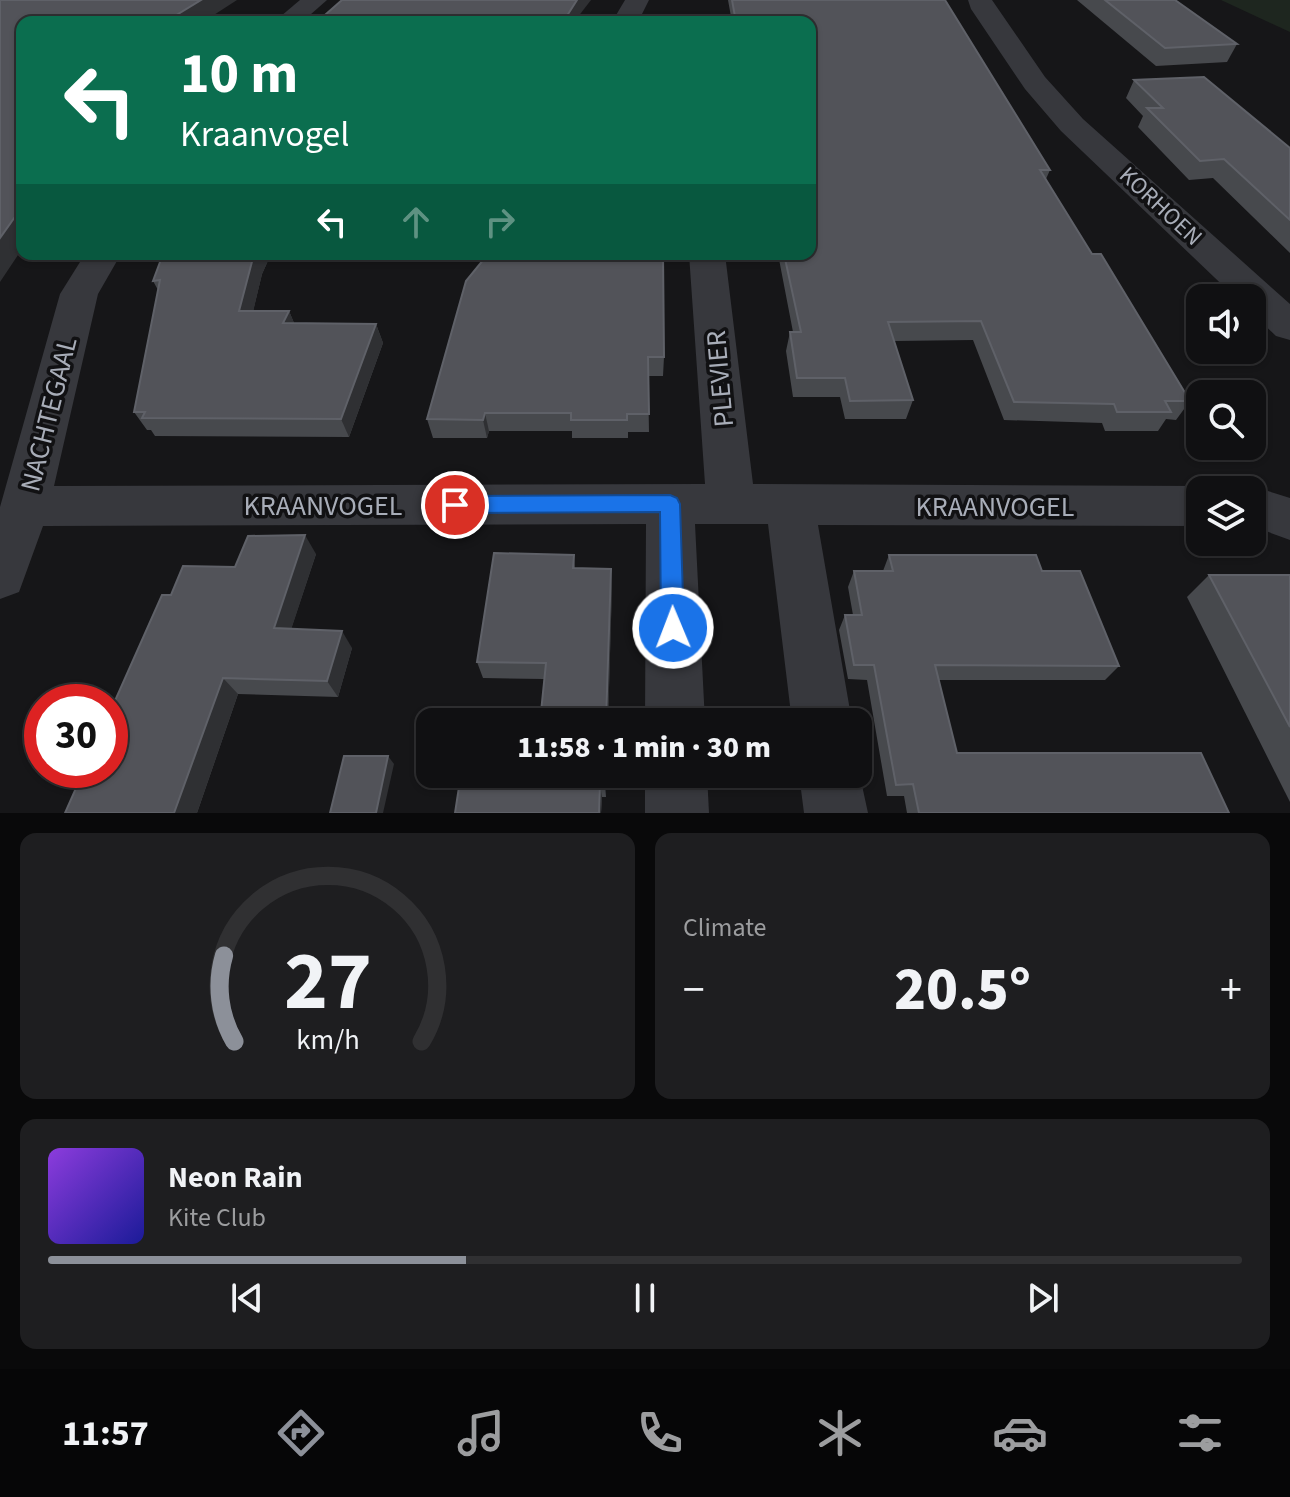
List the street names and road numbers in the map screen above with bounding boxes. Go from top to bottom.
street label: KORHOEN [1111,159,1210,254]
street label: PLEVIER [696,329,744,429]
street label: NACHTEGAAL [10,333,87,496]
street label: KRAANVOGEL [244,486,402,526]
street label: KRAANVOGEL [916,487,1074,527]

